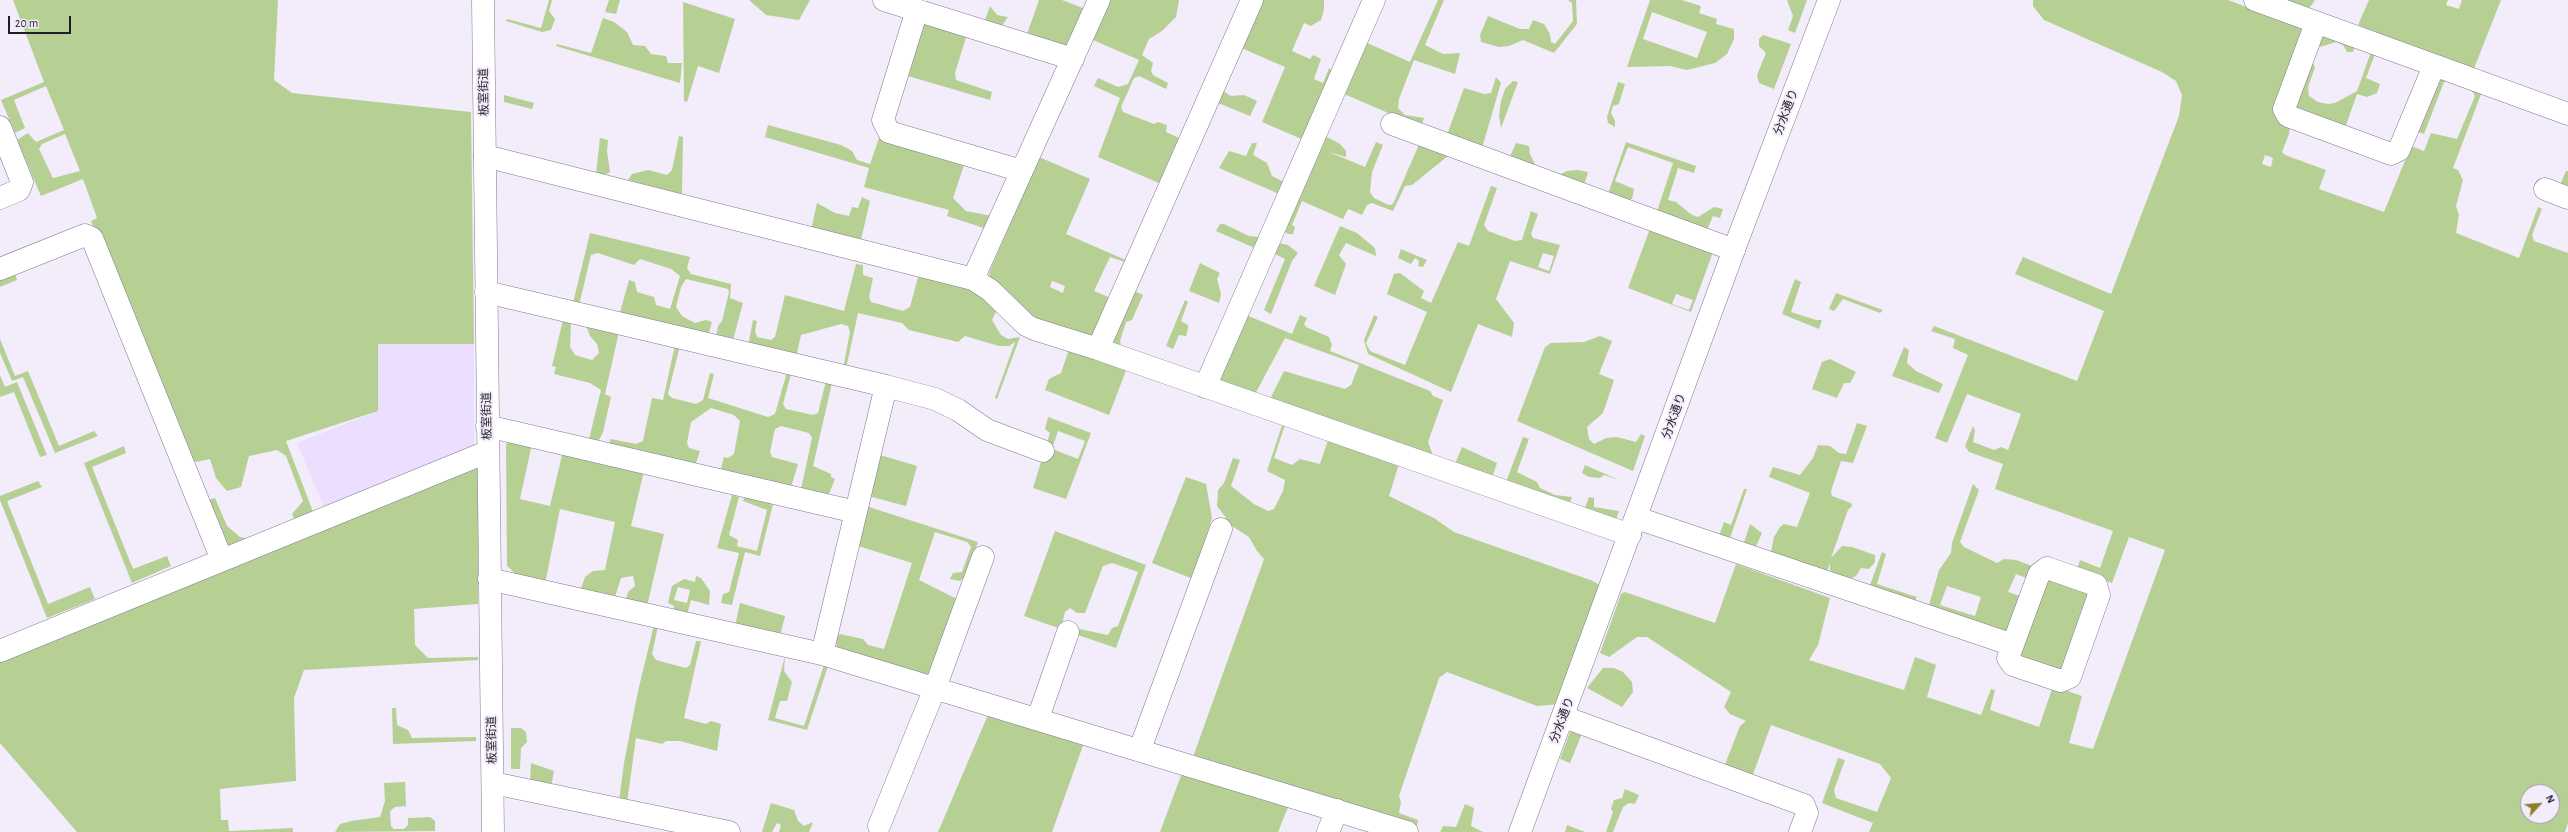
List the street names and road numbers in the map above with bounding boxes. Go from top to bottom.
street label: 板室街道 [476,68,492,116]
street label: 分水通り [1771,87,1801,137]
street label: 分水通り [1659,391,1689,441]
street label: 板室街道 [479,392,495,440]
street label: 分水通り [1547,695,1577,745]
street label: 板室街道 [484,716,500,764]

